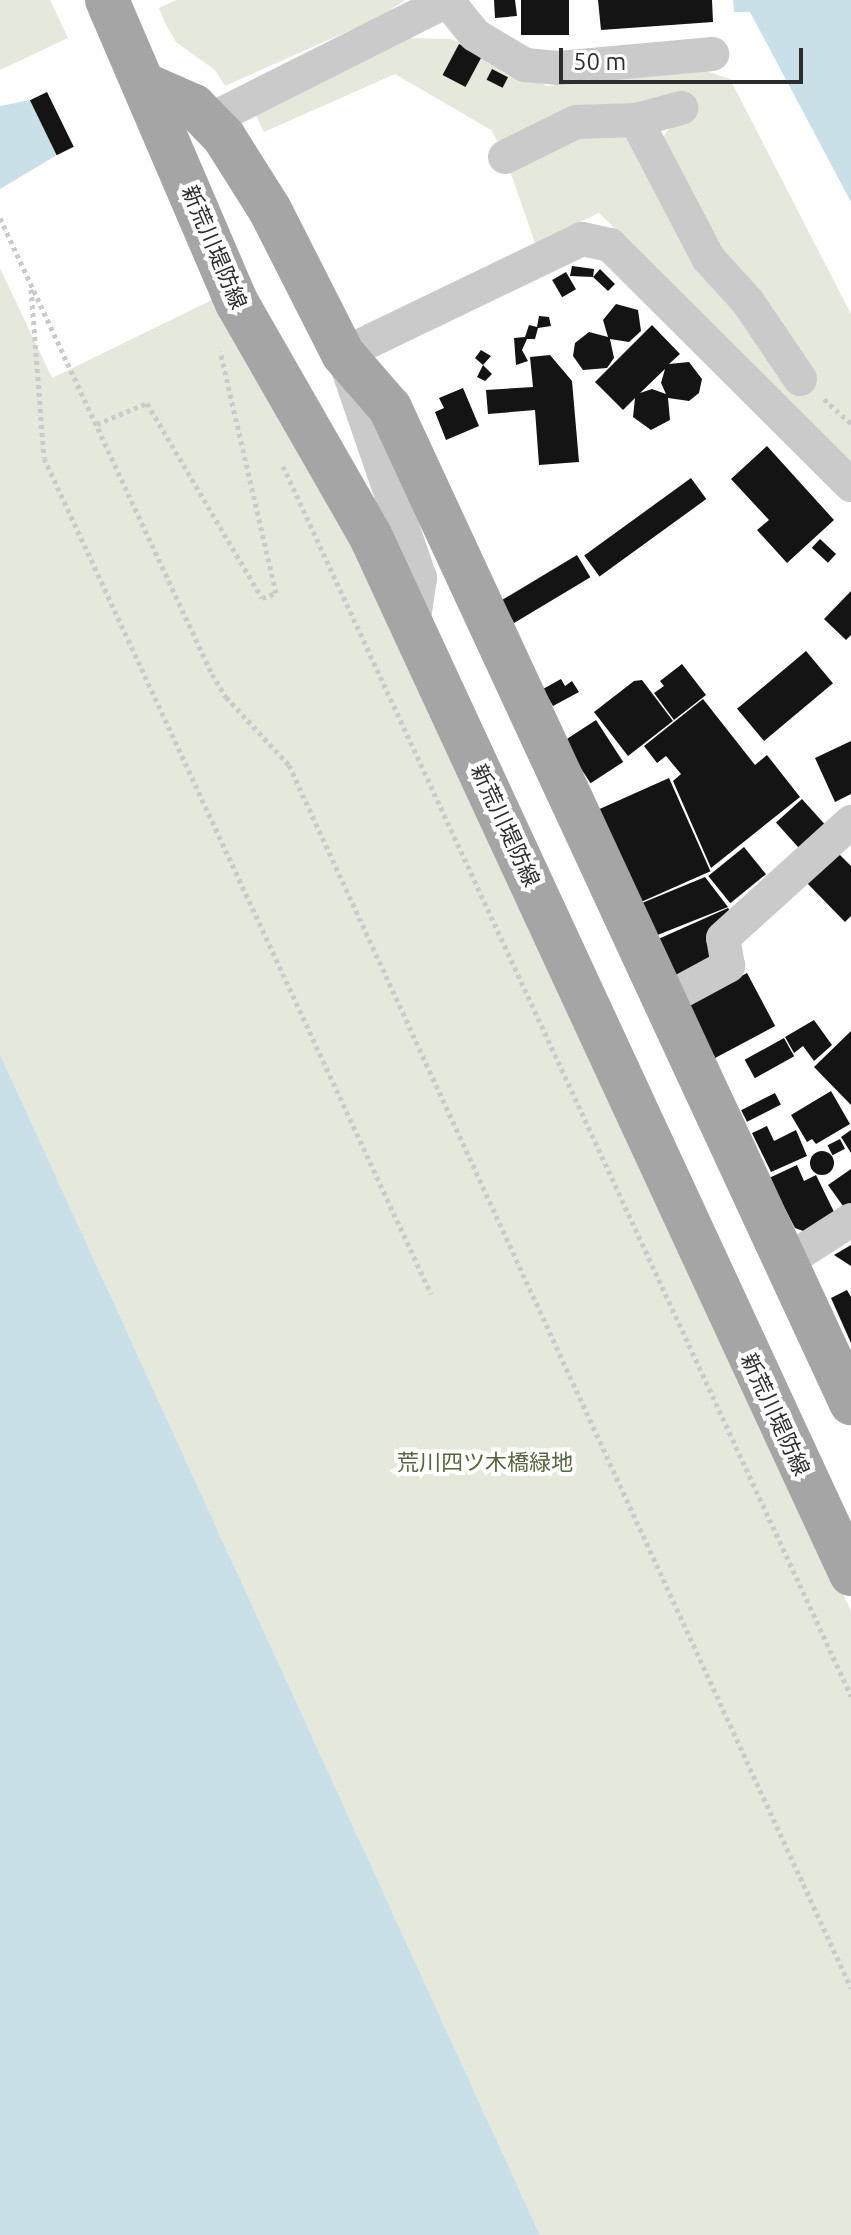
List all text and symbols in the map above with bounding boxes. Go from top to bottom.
scale bar [563,32,807,82]
text: 50 m [573,48,626,75]
street label: 新荒川堤防線 [177,181,253,313]
street label: 新荒川堤防線 [466,760,546,890]
street label: 新荒川堤防線 [736,1349,816,1479]
park label: 荒川四ツ木橋緑地 [397,1449,573,1475]

